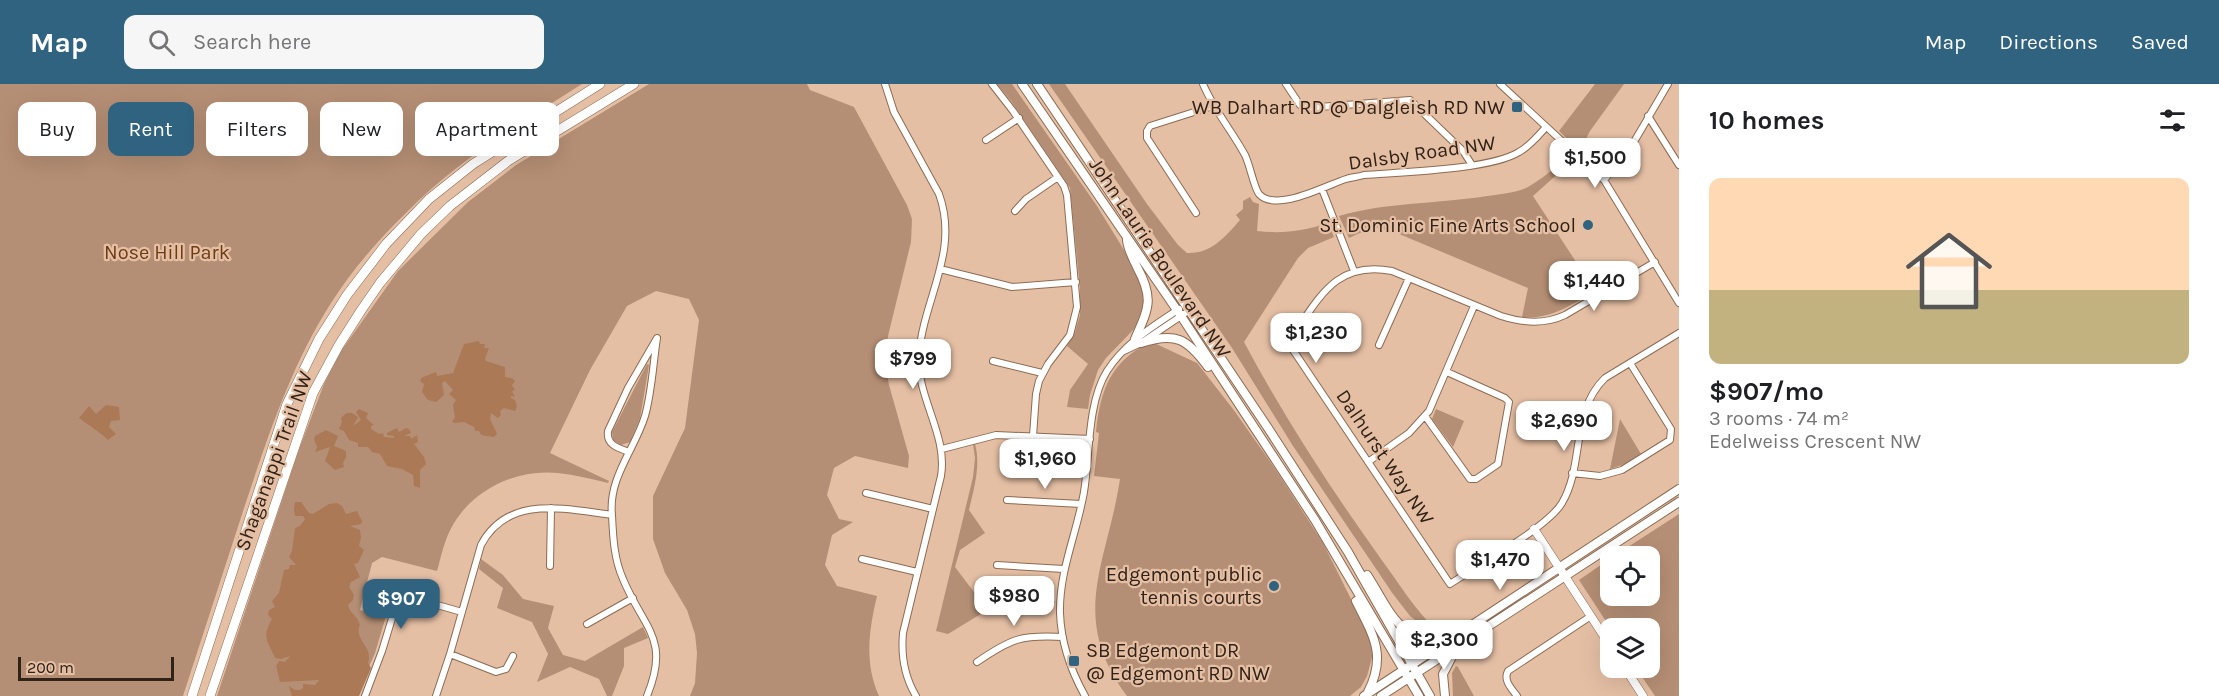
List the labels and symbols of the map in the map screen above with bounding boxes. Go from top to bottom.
place label: WB Dalhart RD @ Dalgleish RD NW [1192,96,1505,119]
marker: WB Dalhart RD @ Dalgleish RD NW [1510,100,1524,114]
street label: Dalsby Road NW [1347,131,1497,175]
pin: $1,500 [1546,138,1644,189]
street label: John Laurie Boulevard NW [1084,154,1236,362]
place label: St. Dominic Fine Arts School [1319,214,1576,237]
marker: St. Dominic Fine Arts School [1581,218,1595,232]
park label: Nose Hill Park [104,241,230,264]
pin: $1,440 [1545,261,1643,312]
pin: $1,230 [1267,313,1365,364]
pin: $799 [877,339,949,390]
street label: Shaganappi Trail NW [231,368,317,554]
street label: Dalhurst Way NW [1331,385,1439,529]
pin: $2,690 [1515,401,1613,452]
pin: $1,960 [996,439,1094,490]
pin: $1,470 [1451,540,1549,591]
place label: Edgemont public tennis courts [1106,563,1262,609]
pin: $980 [978,576,1050,627]
pin: $907 [365,579,437,630]
marker: Edgemont public tennis courts [1267,579,1281,593]
pin: $2,300 [1395,620,1493,671]
place label: SB Edgemont DR @ Edgemont RD NW [1086,639,1270,685]
scale bar [18,654,174,682]
marker: SB Edgemont DR @ Edgemont RD NW [1067,654,1081,668]

